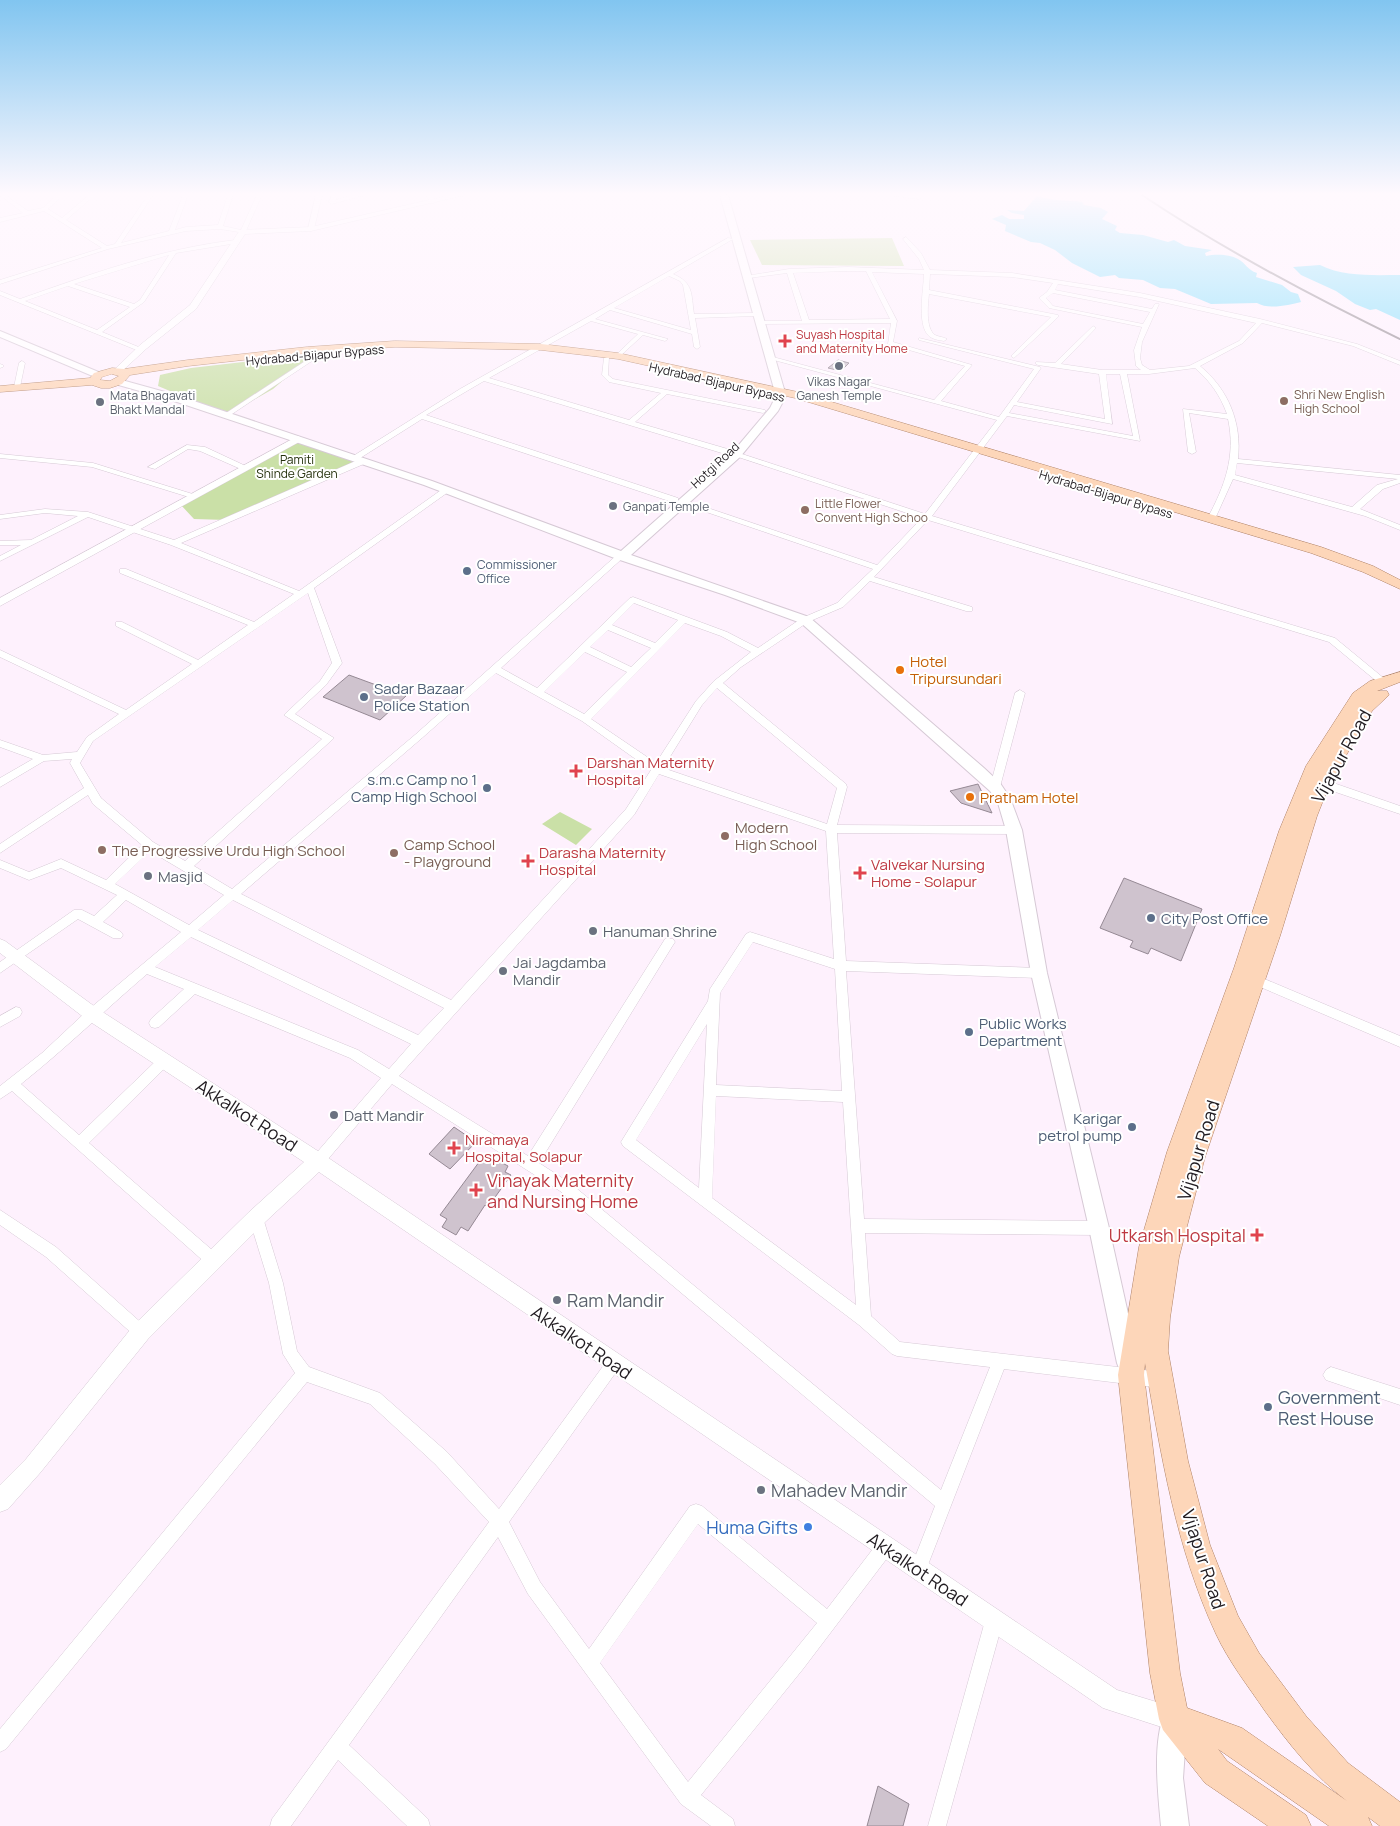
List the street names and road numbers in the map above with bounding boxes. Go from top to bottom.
street label: Hydrabad-Bijapur Bypass [245,340,385,370]
street label: Hydrabad-Bijapur Bypass [647,358,787,406]
street label: Hotgi Road [687,438,743,492]
street label: Hydrabad-Bijapur Bypass [1037,466,1175,522]
street label: Vijapur Road [1305,705,1377,807]
street label: Akkalkot Road [192,1073,302,1157]
street label: Vijapur Road [1171,1097,1225,1203]
street label: Akkalkot Road [527,1300,637,1384]
street label: Vijapur Road [1177,1506,1231,1612]
street label: Akkalkot Road [863,1527,973,1611]

